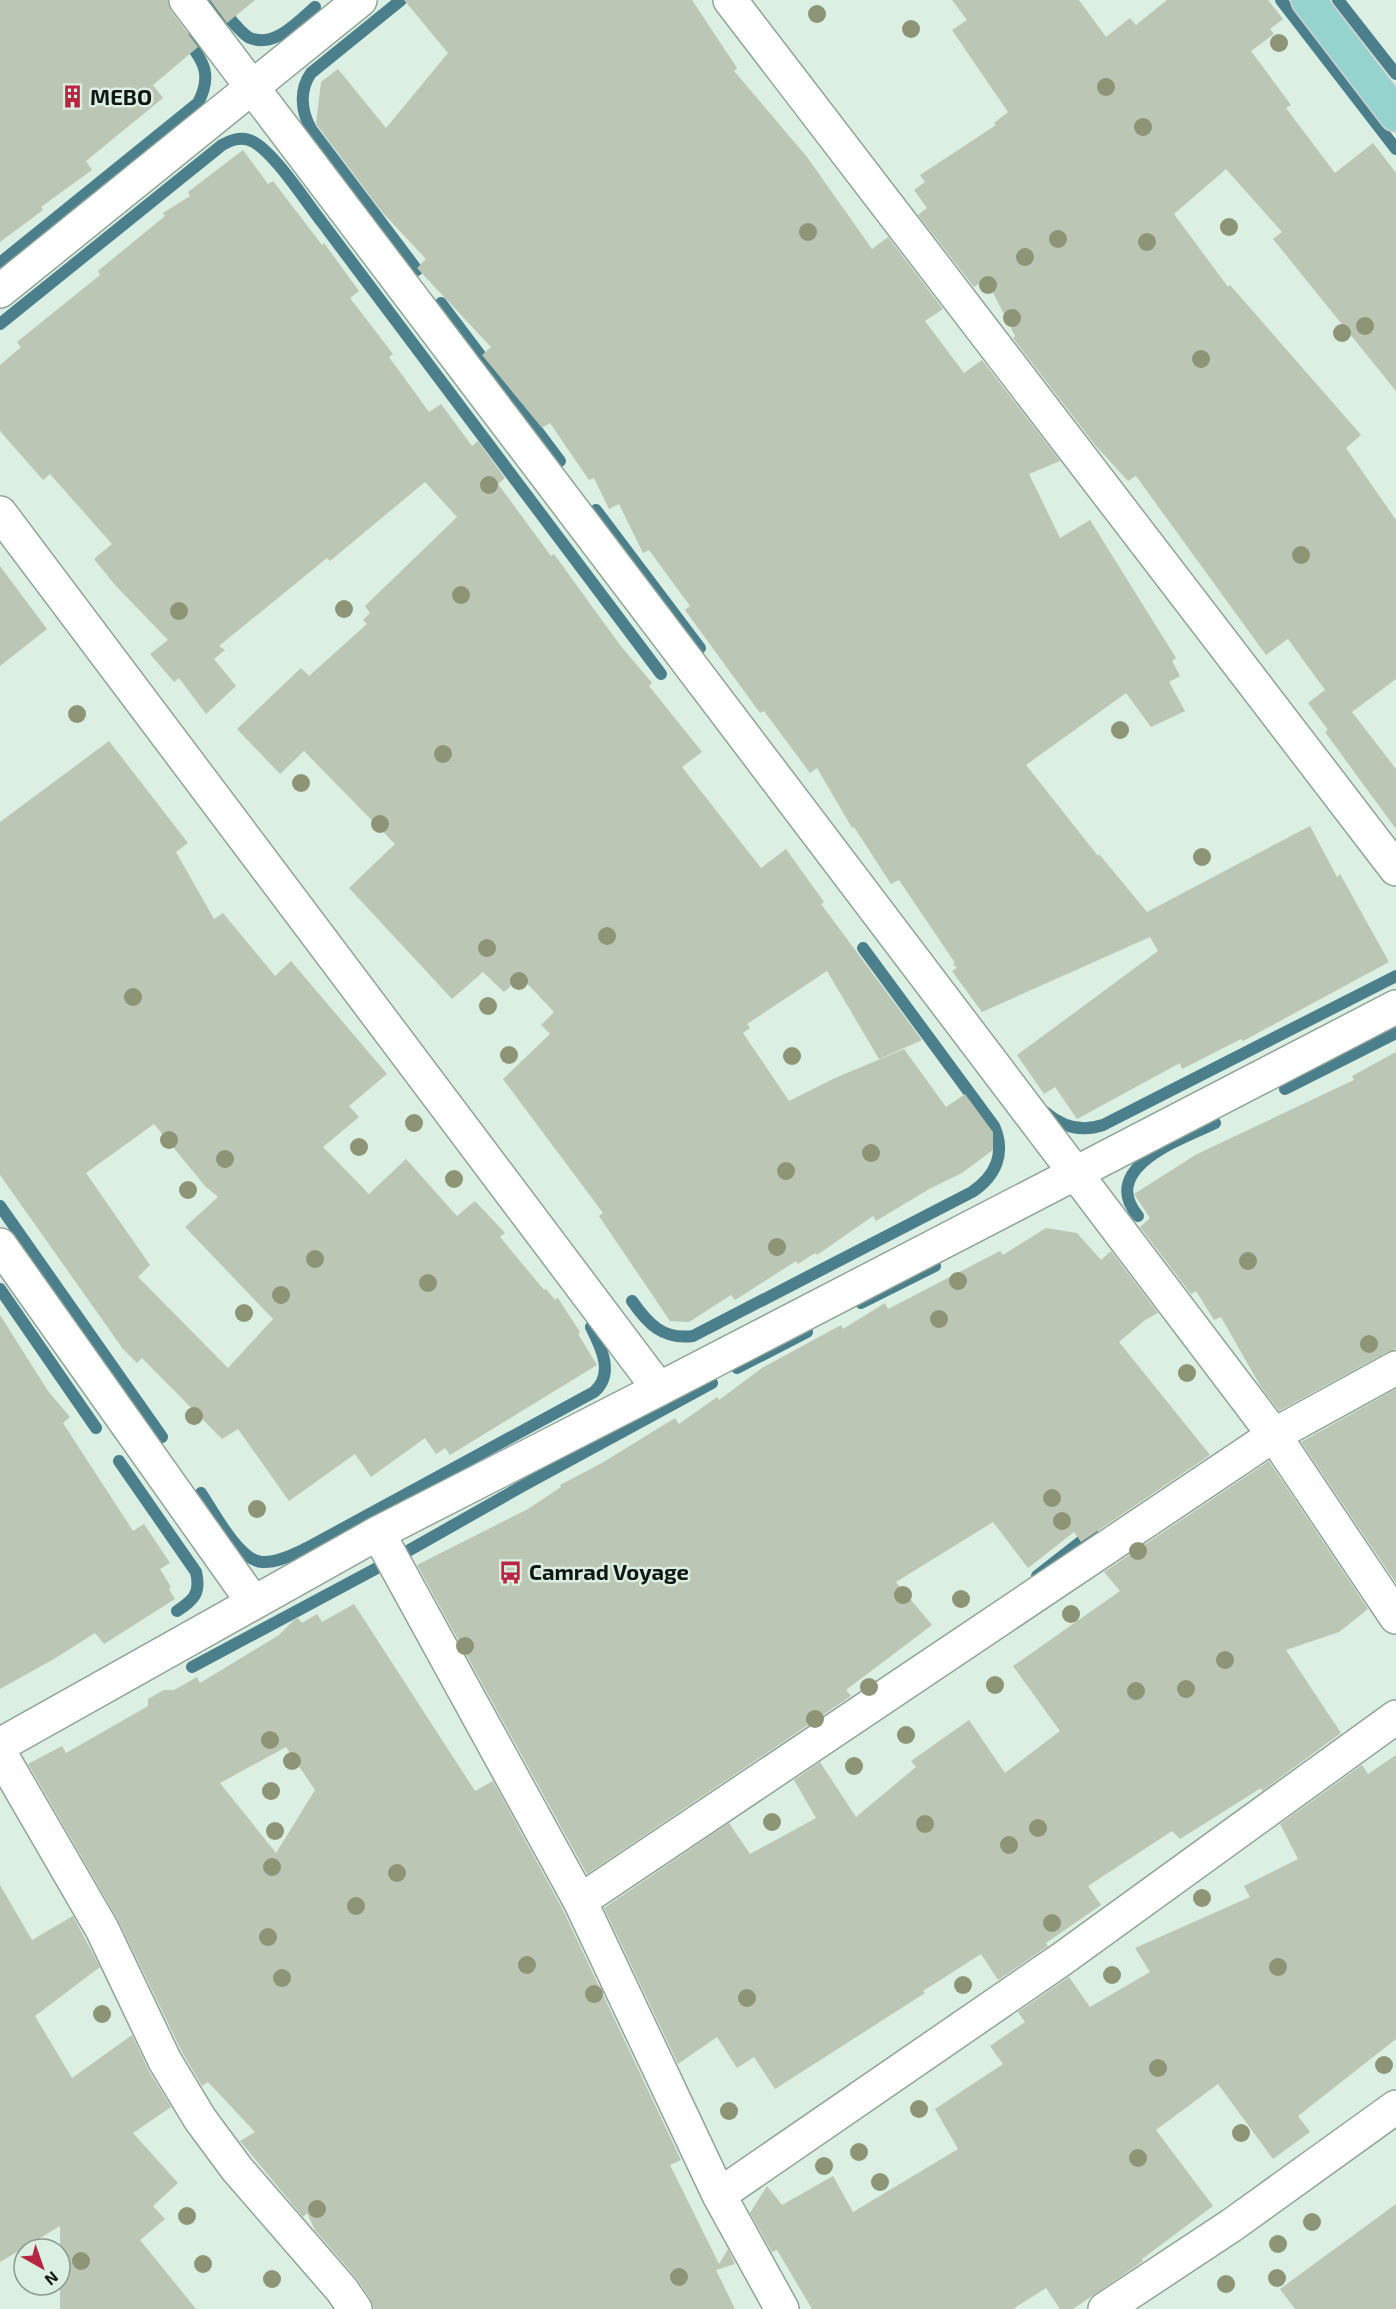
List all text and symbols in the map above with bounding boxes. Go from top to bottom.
place label: MEBO [90,83,152,109]
building icon: MEBO [59,84,85,110]
place label: Camrad Voyage [529,1558,689,1585]
bus stop icon: Camrad Voyage [498,1559,524,1585]
north arrow [12,2237,72,2297]
text: N [41,2268,62,2290]

